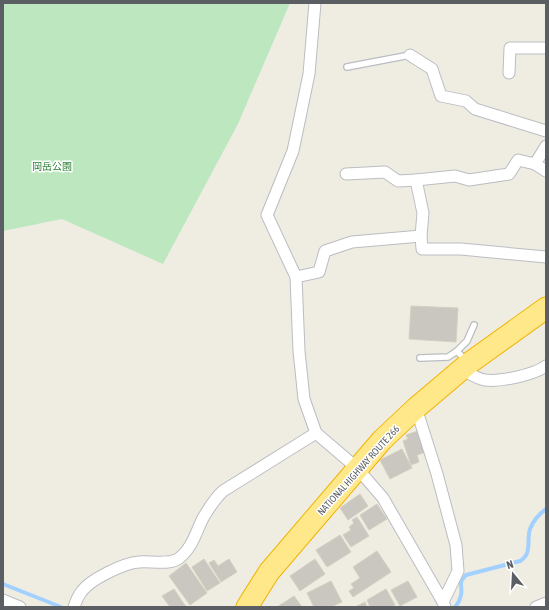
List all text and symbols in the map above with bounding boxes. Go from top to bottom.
park label: 岡岳公園 [32,161,72,172]
street label: NATIONAL HIGHWAY ROUTE 266 [315,423,402,517]
north arrow [493,554,533,594]
text: N [505,558,515,571]

